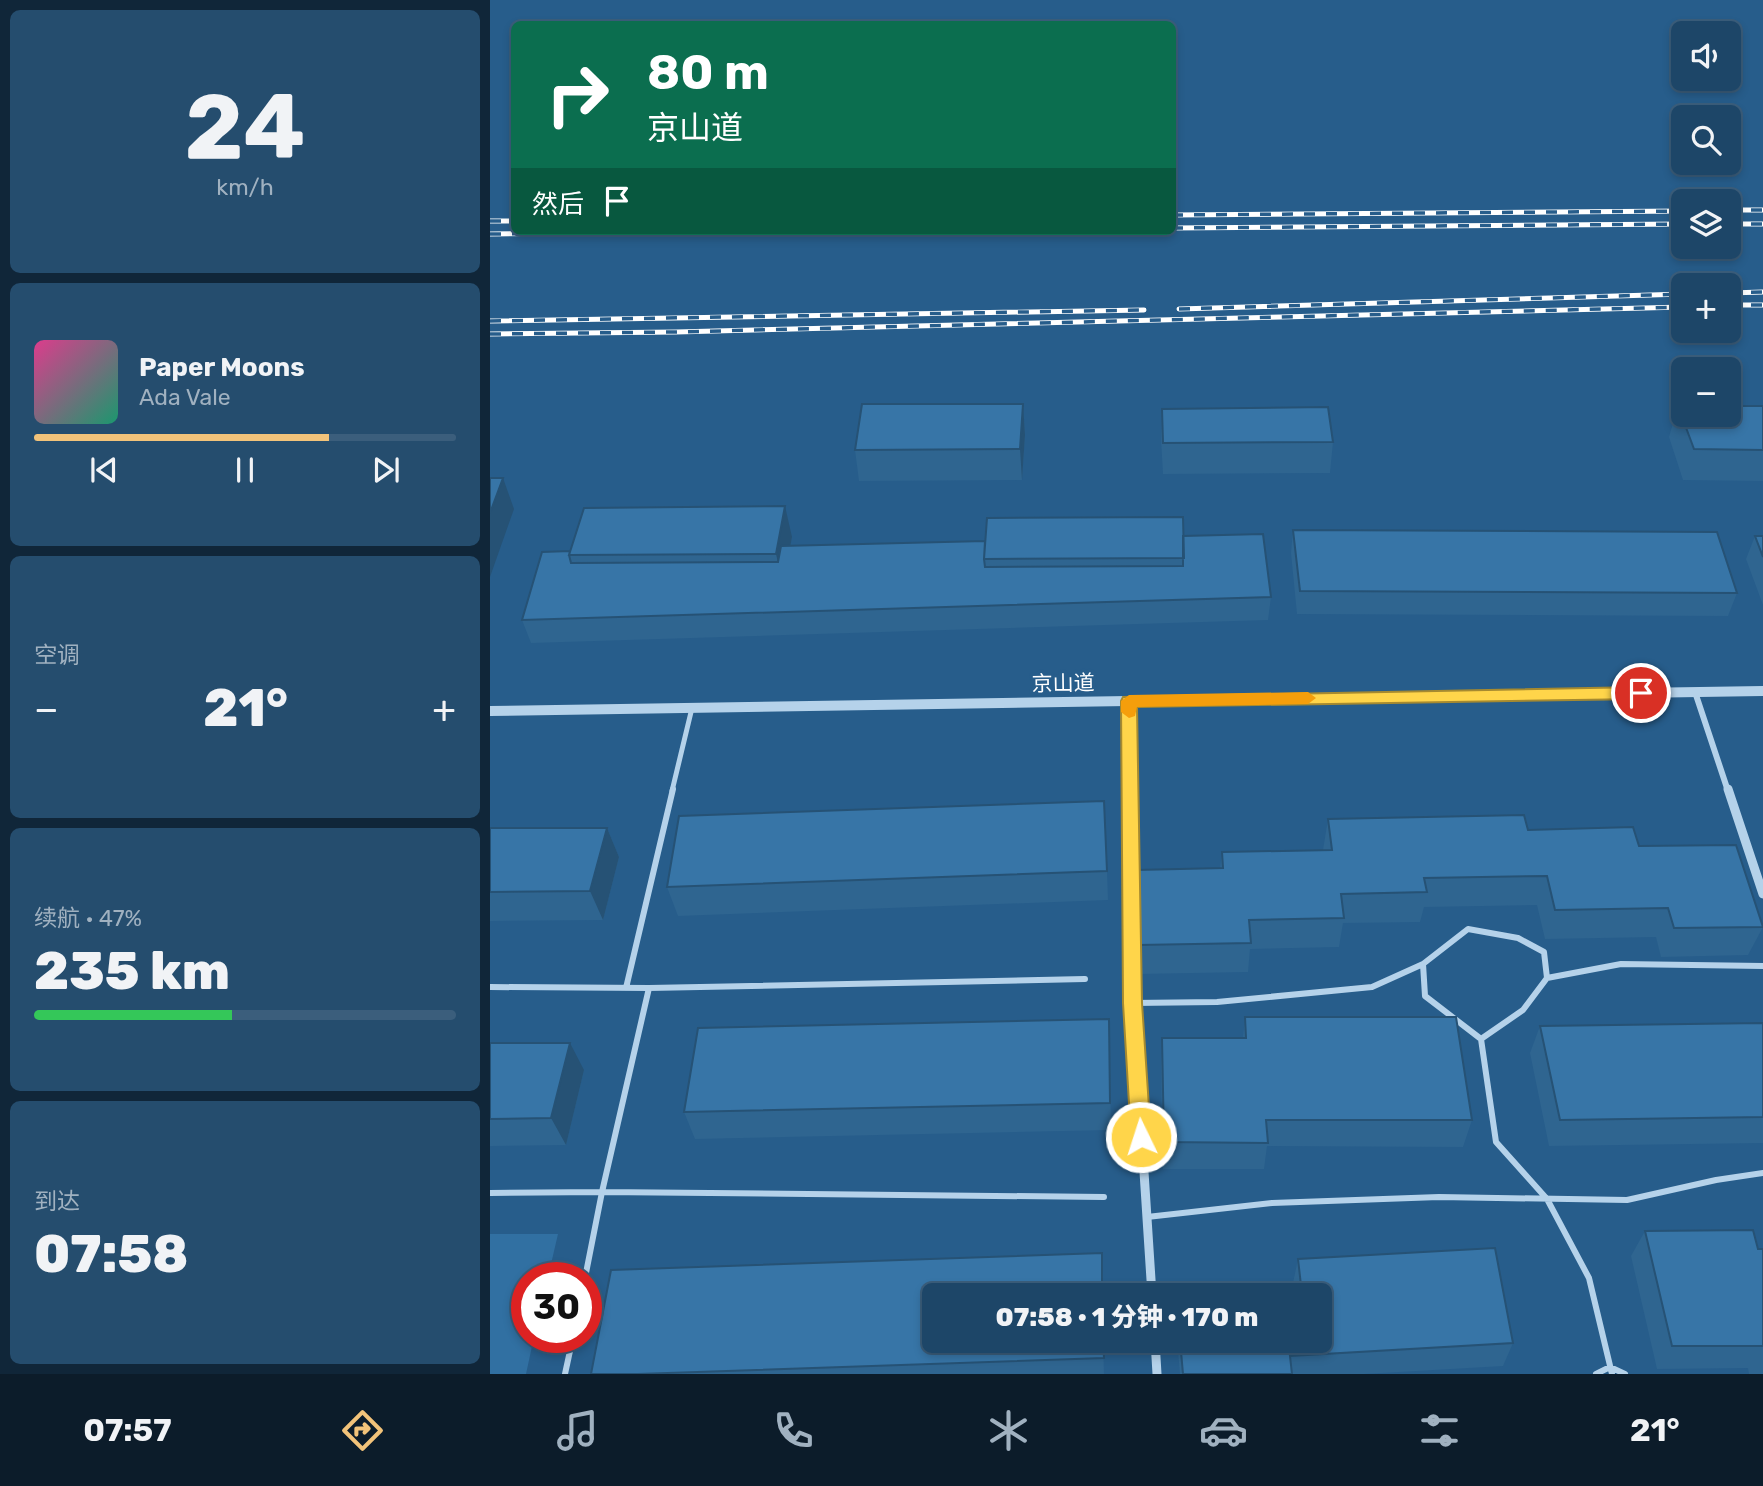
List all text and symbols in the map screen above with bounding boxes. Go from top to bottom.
map controls [1671,21,1741,427]
button: sound [1671,21,1741,91]
text: 80 m [647,43,769,101]
icon: right [532,49,623,140]
text: 24 [185,73,305,181]
button: search [1671,105,1741,175]
text: 京山道 [647,109,743,147]
text: km/h [216,173,274,201]
icon: arrive [598,182,636,220]
text: 然后 [532,189,584,220]
button: layers [1671,189,1741,259]
button: + [1671,273,1741,343]
text: Paper Moons [139,352,305,383]
button: − [1671,357,1741,427]
text: Ada Vale [139,383,231,411]
icon: previous [85,451,123,489]
icon: pause [226,451,264,489]
icon: next [367,451,405,489]
text: 空调 [34,641,80,669]
pin [1611,663,1671,723]
street label: 京山道 [1031,670,1095,696]
icon: arrive [1622,674,1660,712]
text: 21° [203,677,288,739]
text: − [34,686,59,732]
text: + [432,686,456,732]
text: 续航 · 47% [34,904,142,932]
text: 235 km [34,940,230,1002]
position arrow [1104,1100,1178,1174]
text: 到达 [34,1187,80,1215]
text: 07:58 [34,1223,188,1285]
speed limit sign: 30 [511,1262,602,1353]
text: 07:58 · 1 分钟 · 170 m [996,1302,1258,1333]
icon: directions [338,1406,387,1455]
icon: music [553,1406,602,1455]
icon: phone [769,1406,818,1455]
icon: climate [984,1406,1033,1455]
icon: car [1199,1406,1248,1455]
icon: filters [1415,1406,1464,1455]
text: 07:57 [83,1411,172,1449]
text: 21° [1630,1411,1680,1449]

